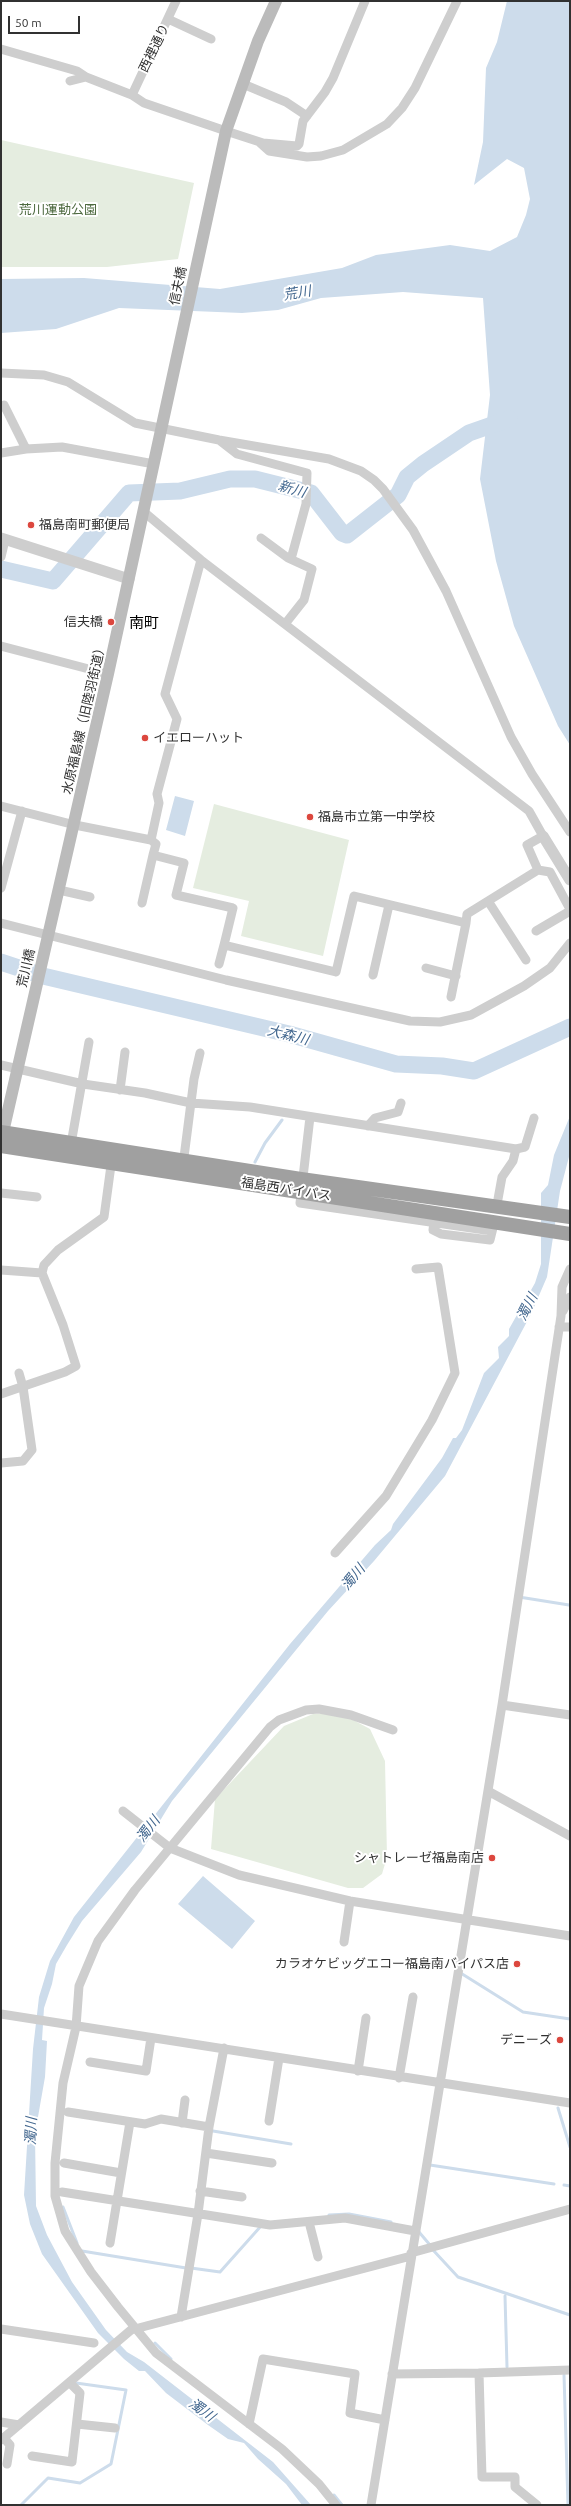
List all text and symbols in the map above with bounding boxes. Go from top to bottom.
scale bar [10,8,82,34]
text: 50 m [15,16,42,29]
street label: 西裡通り [136,21,172,75]
park label: 荒川運動公園 [19,202,97,218]
street label: 信夫橋 [166,265,190,307]
water label: 荒川 [282,283,312,303]
water label: 新川 [276,477,308,501]
place label: 福島南町郵便局 [39,517,130,533]
marker: 福島南町郵便局 [26,520,36,530]
place label: 信夫橋 [64,614,103,630]
district label: 南町 [129,614,159,632]
marker: 信夫橋 [106,617,116,627]
street label: 水原福島線（旧陸羽街道） [59,640,109,796]
place label: イエローハット [153,730,244,746]
marker: イエローハット [140,733,150,743]
place label: 福島市立第一中学校 [318,809,435,825]
marker: 福島市立第一中学校 [305,812,315,822]
street label: 荒川橋 [14,947,38,989]
water label: 大森川 [266,1022,310,1048]
street label: 福島西バイパス [240,1174,332,1204]
water label: 濁川 [513,1291,541,1323]
water label: 濁川 [338,1561,368,1593]
water label: 濁川 [133,1813,163,1845]
place label: シャトレーゼ福島南店 [354,1850,484,1866]
marker: シャトレーゼ福島南店 [487,1853,497,1863]
place label: カラオケビッグエコー福島南バイパス店 [275,1956,509,1972]
marker: カラオケビッグエコー福島南バイパス店 [512,1959,522,1969]
place label: デニーズ [500,2032,552,2048]
marker: デニーズ [555,2035,565,2045]
water label: 濁川 [22,2117,40,2145]
water label: 濁川 [186,2395,218,2425]

